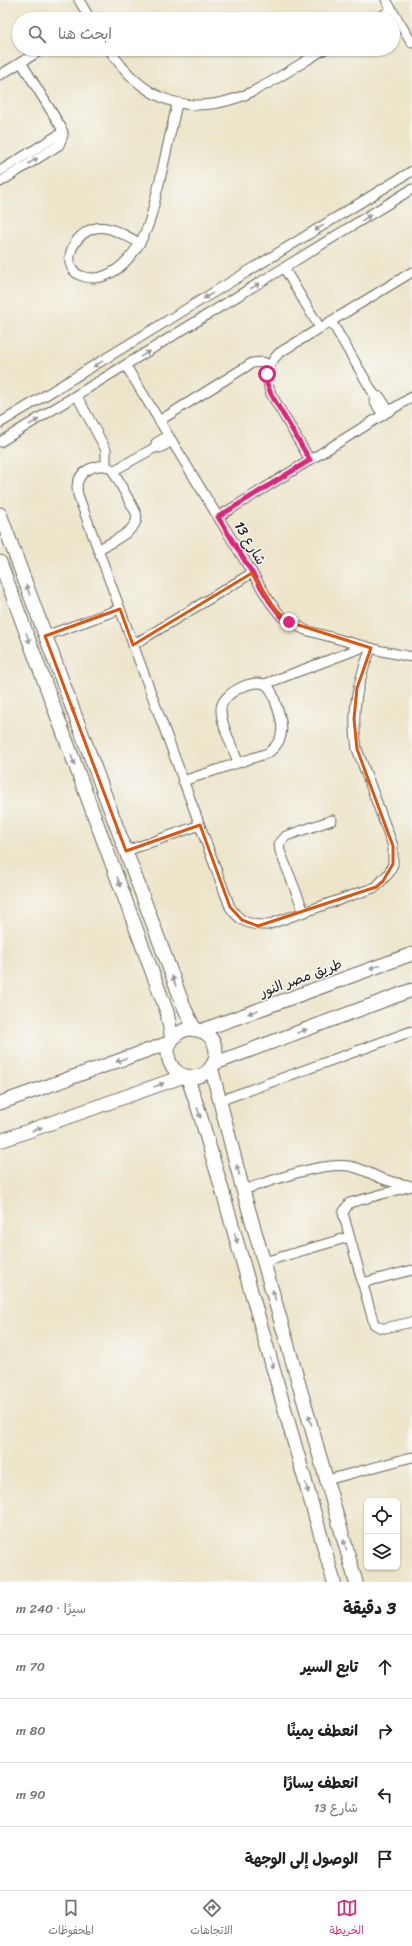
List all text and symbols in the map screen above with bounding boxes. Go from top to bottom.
search box [12,12,400,56]
text: ابحث هنا [58,21,112,47]
icon: search [26,23,48,45]
one-way arrow [28,157,38,165]
one-way arrow [360,214,372,221]
one-way arrow [314,224,324,232]
one-way arrow [250,282,260,290]
one-way arrow [203,292,213,300]
one-way arrow [140,350,150,358]
one-way arrow [93,360,103,368]
route start [258,365,276,383]
one-way arrow [28,418,40,425]
street label: شارع 13 [227,516,273,570]
one-way arrow [25,583,31,595]
route end [280,613,298,631]
one-way arrow [26,632,32,644]
one-way arrow [70,705,76,717]
one-way arrow [71,754,77,766]
one-way arrow [116,827,122,839]
one-way arrow [116,876,122,888]
street label: طريق مصر النور [255,952,346,1005]
one-way arrow [369,965,381,971]
one-way arrow [171,975,177,987]
one-way arrow [247,1009,259,1015]
one-way arrow [297,1028,309,1034]
one-way arrow [114,1057,126,1063]
one-way arrow [154,1081,166,1087]
one-way arrow [197,1108,203,1120]
one-way arrow [31,1125,43,1131]
one-way arrow [235,1163,241,1175]
one-way arrow [233,1232,239,1244]
one-way arrow [271,1288,277,1300]
one-way arrow [269,1357,275,1369]
one-way arrow [307,1413,313,1425]
one-way arrow [304,1482,310,1494]
map controls [364,1498,400,1570]
button: locate [364,1498,400,1534]
button: layers [364,1534,400,1570]
one-way arrow [342,1538,348,1551]
text: 3 دقيقة [343,1593,396,1623]
text: سيرًا · 240 m [16,1597,86,1620]
text: تابع السير [301,1654,358,1680]
text: 70 m [16,1655,45,1678]
icon: ahead [374,1656,396,1678]
text: انعطف يمينًا [287,1718,358,1744]
text: 80 m [16,1719,45,1742]
icon: right [374,1720,396,1742]
text: انعطف يسارًا [283,1770,358,1796]
text: 90 m [16,1783,46,1806]
icon: left [374,1784,396,1806]
text: شارع 13 [314,1796,358,1819]
text: الوصول إلى الوجهة [245,1846,358,1872]
icon: arrive [374,1848,396,1870]
tab: المحفوظات [48,1897,94,1940]
tab: الاتجاهات [190,1897,233,1940]
tab: الخريطة [329,1897,364,1940]

